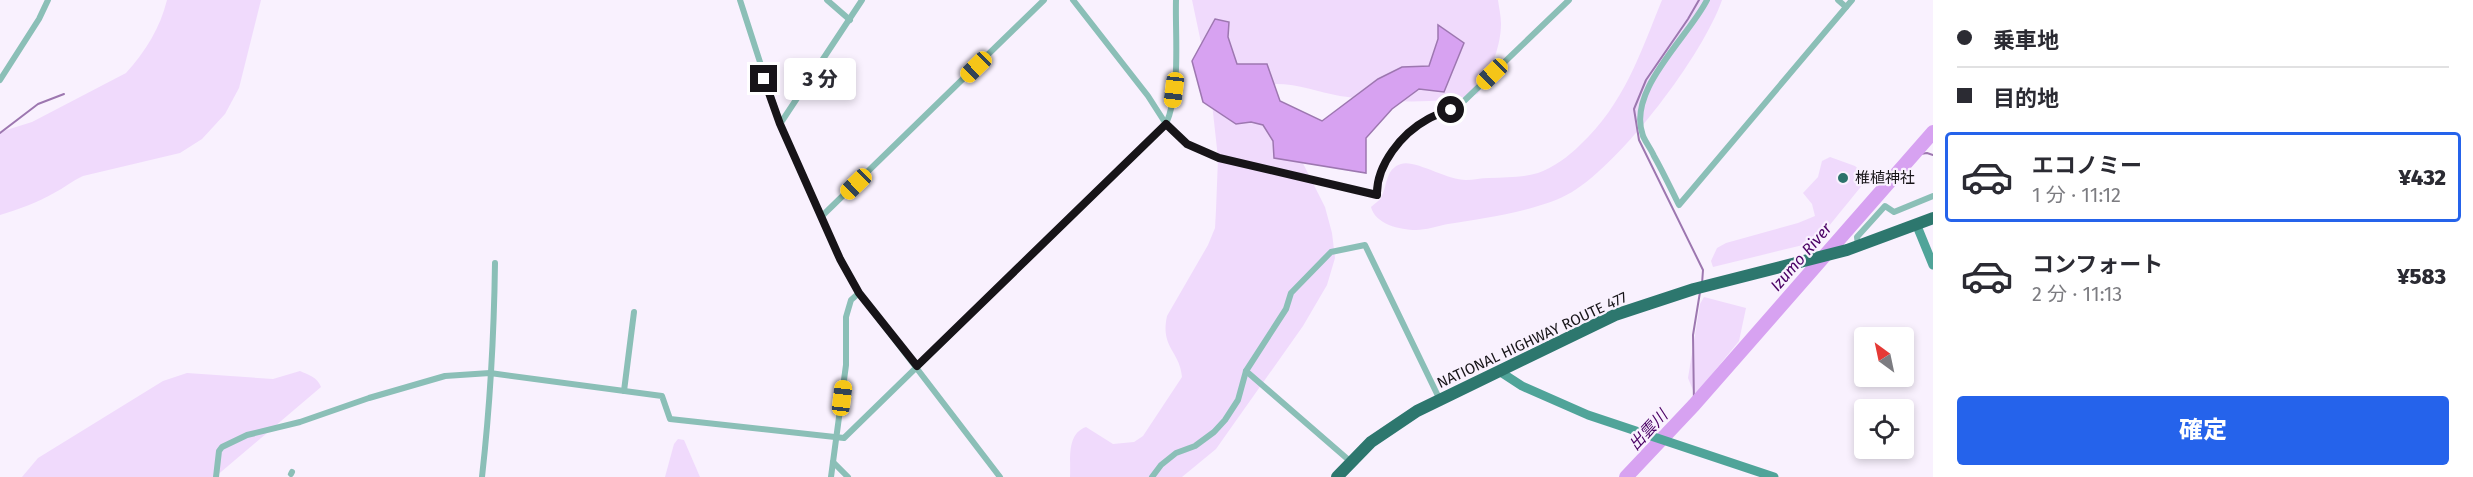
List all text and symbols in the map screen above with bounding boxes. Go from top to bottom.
text: 乗車地 [1993,27,2059,54]
car [957,48,995,86]
car [1473,55,1511,93]
callout: 3 分 [785,58,857,100]
route end [750,65,777,92]
text: 3 分 [802,67,838,91]
car [1163,71,1185,109]
text: 目的地 [1993,85,2059,112]
route start [1437,96,1464,123]
icon: car [1960,150,2014,204]
text: エコノミー [2032,152,2142,179]
text: ¥432 [2399,164,2446,191]
car [837,165,875,203]
place label: 椎植神社 [1855,169,1915,187]
marker: 椎植神社 [1836,171,1850,185]
text: 1 分 · 11:12 [2032,183,2121,207]
water label: Izumo River [1766,218,1836,295]
icon: car [1960,249,2014,303]
text: コンフォート [2032,251,2163,278]
text: ¥583 [2397,263,2446,290]
text: 2 分 · 11:13 [2032,282,2122,306]
street label: NATIONAL HIGHWAY ROUTE 477 [1434,288,1630,392]
north arrow [1854,327,1914,387]
map controls [1854,327,1914,459]
car [831,379,853,417]
button: 確定 [1957,396,2449,465]
button: locate [1854,399,1914,459]
water label: 出雲川 [1625,405,1673,454]

